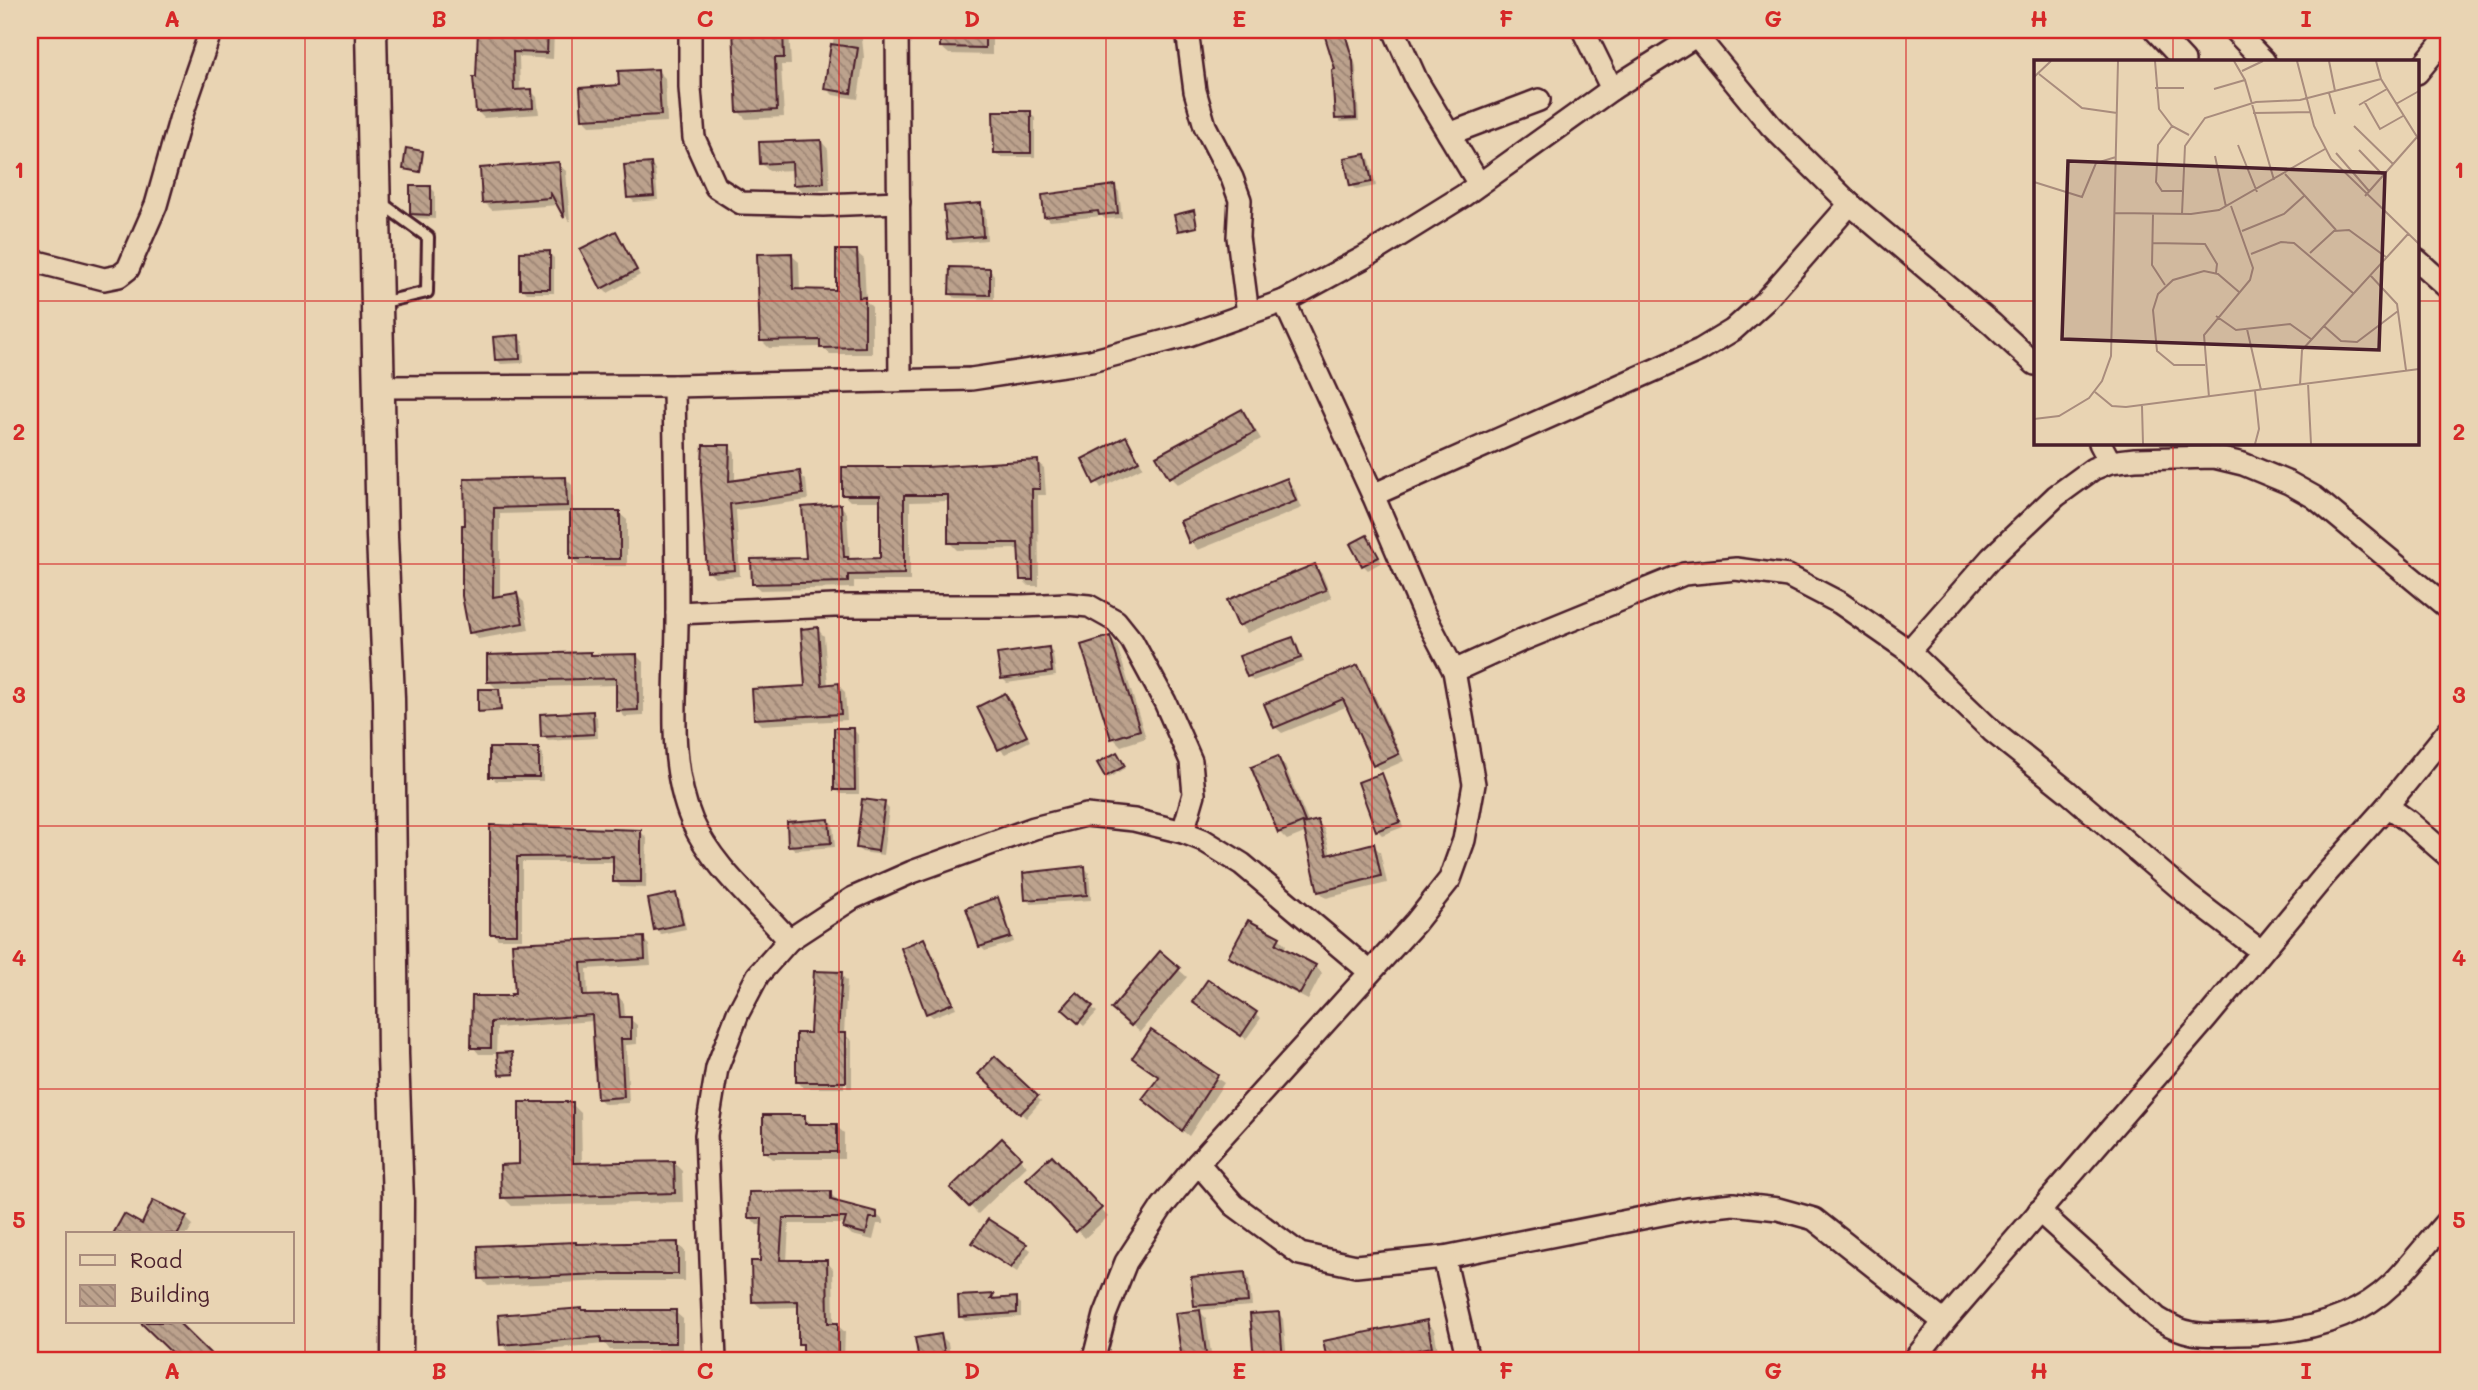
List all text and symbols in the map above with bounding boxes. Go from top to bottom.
text: A [164,3,180,33]
text: B [431,3,447,33]
text: C [696,3,714,33]
text: D [964,3,980,33]
text: E [1232,3,1246,33]
text: F [1499,3,1513,33]
text: G [1764,3,1782,33]
text: H [2030,3,2048,33]
text: I [2300,3,2312,33]
inset map [2034,60,2418,444]
text: 1 [14,154,24,184]
text: 1 [2454,154,2464,184]
text: 2 [13,416,25,446]
text: 2 [2453,416,2465,446]
text: 3 [12,679,26,709]
text: 3 [2452,679,2466,709]
text: 4 [12,942,26,972]
text: 4 [2452,942,2466,972]
text: 5 [12,1204,26,1234]
text: 5 [2452,1204,2466,1234]
legend [66,1232,294,1324]
text: Road [130,1246,182,1273]
text: Building [130,1280,210,1307]
text: A [164,1355,180,1385]
text: B [431,1355,447,1385]
text: C [696,1355,714,1385]
text: D [964,1355,980,1385]
text: E [1232,1355,1246,1385]
text: F [1499,1355,1513,1385]
text: G [1764,1355,1782,1385]
text: H [2030,1355,2048,1385]
text: I [2300,1355,2312,1385]

